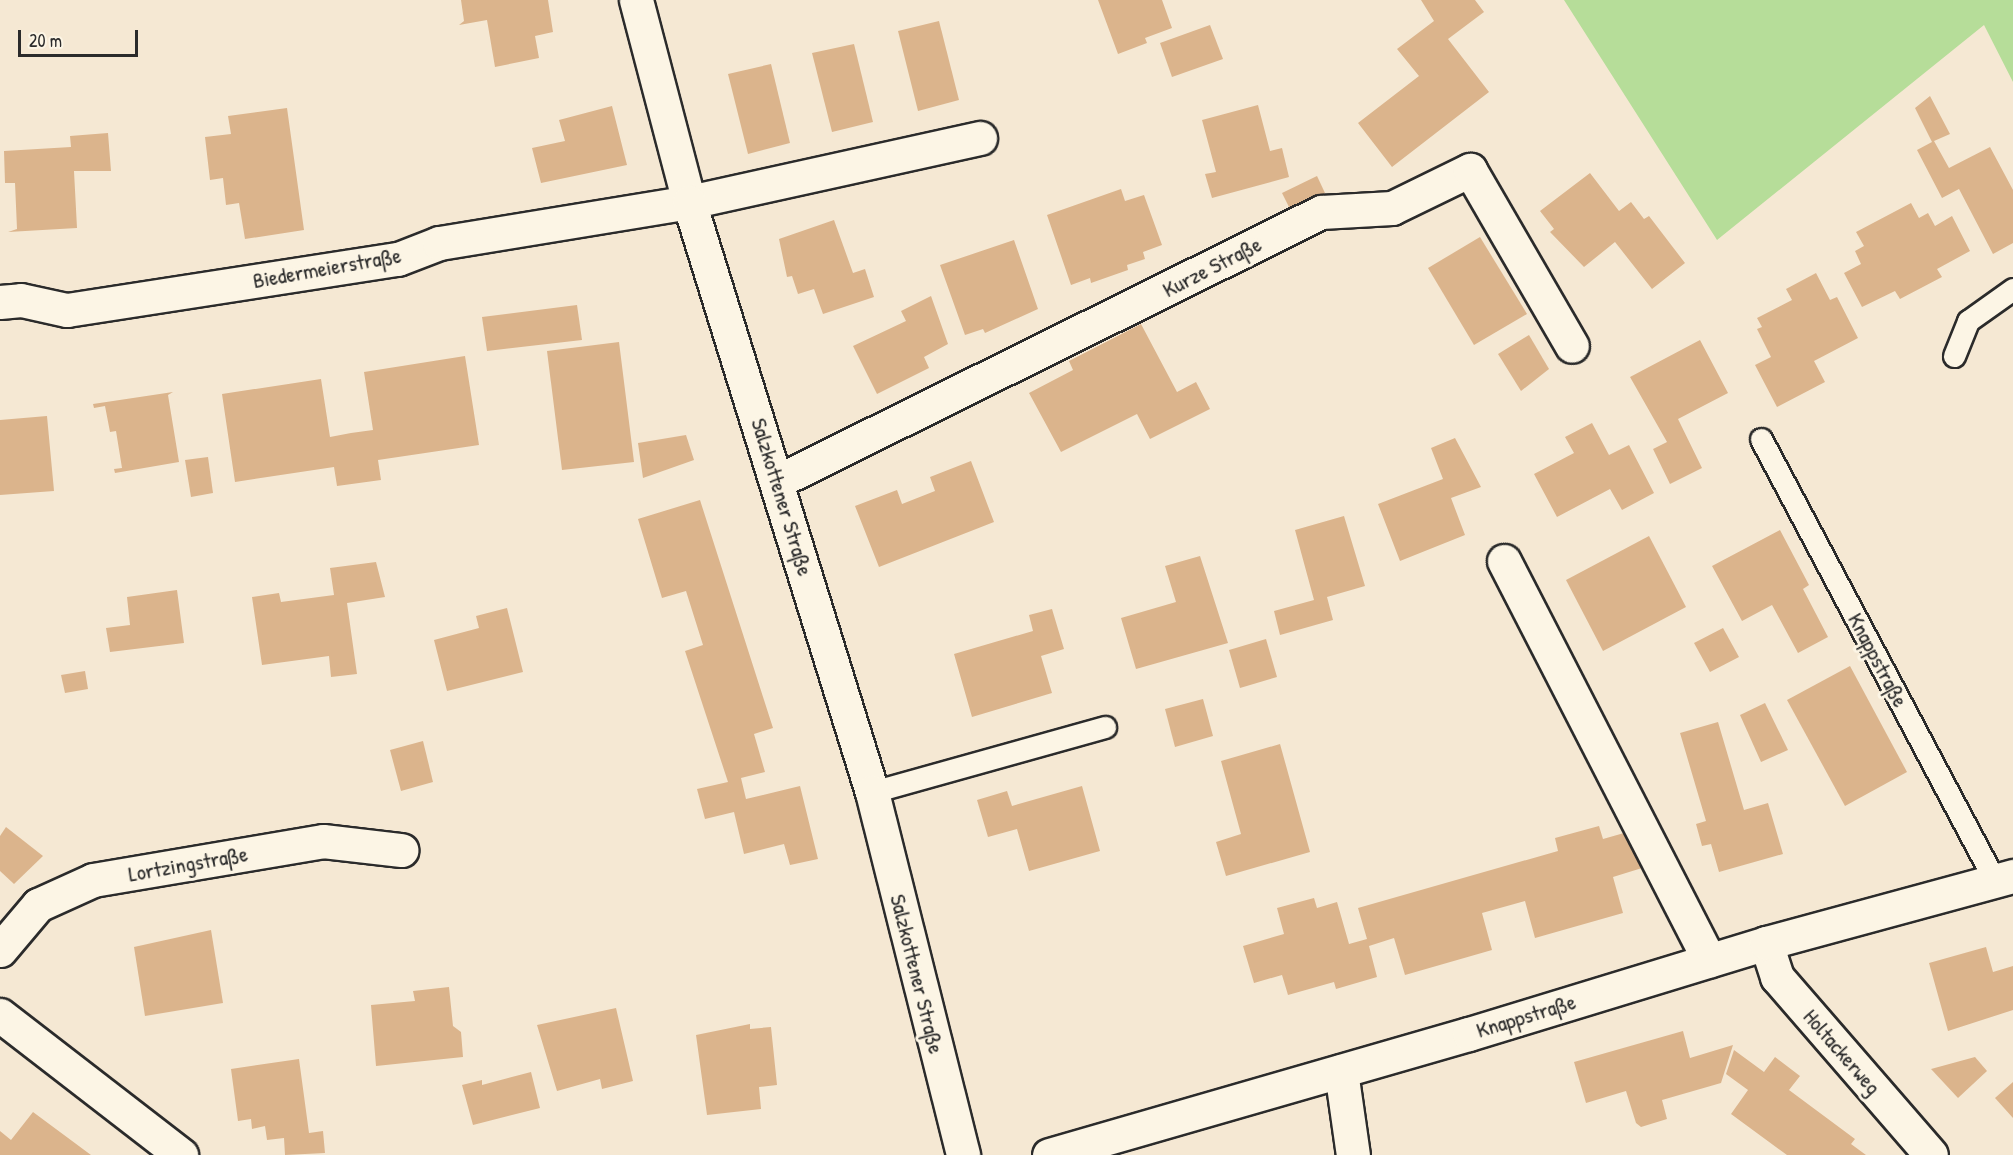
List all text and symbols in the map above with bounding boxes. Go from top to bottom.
scale bar [21,18,141,56]
text: 20 m [29,28,62,53]
street label: Kurze Straße [1158,231,1266,303]
street label: Biedermeierstraße [251,242,403,294]
street label: Salzkottener Straße [746,415,818,579]
street label: Knappstraße [1842,609,1914,711]
street label: Lortzingstraße [126,841,250,887]
street label: Salzkottener Straße [884,892,950,1056]
street label: Knappstraße [1473,988,1579,1044]
street label: Holtackerweg [1798,1004,1886,1100]

